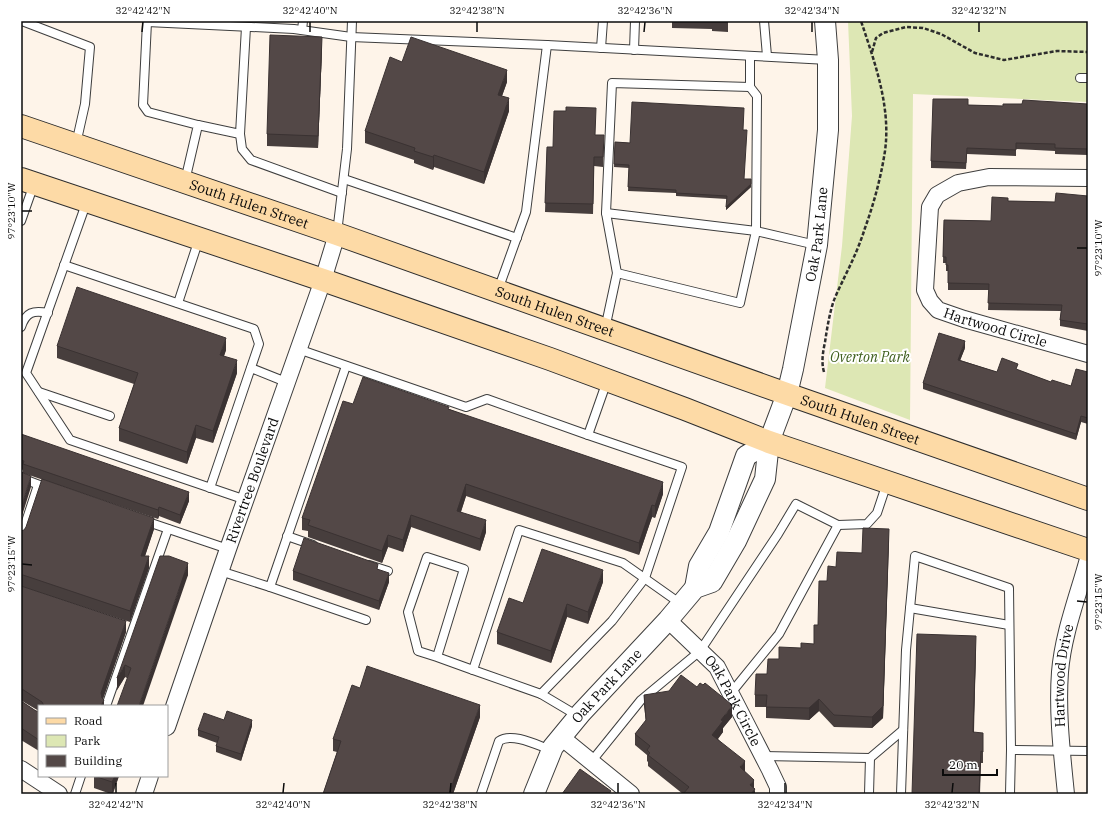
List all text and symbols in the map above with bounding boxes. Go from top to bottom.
text: 32°42'42"N [116,4,171,17]
text: 32°42'40"N [283,4,338,17]
text: 32°42'38"N [450,4,505,17]
text: 32°42'36"N [618,4,673,17]
text: 32°42'34"N [785,4,840,17]
text: 32°42'32"N [952,4,1007,17]
street label: South Hulen Street [187,175,311,233]
text: 97°23'10"W [5,182,18,240]
street label: Oak Park Lane [801,186,832,283]
text: 97°23'10"W [1092,219,1105,277]
street label: South Hulen Street [493,282,617,341]
street label: Hartwood Circle [941,304,1049,351]
park label: Overton Park [830,348,911,366]
street label: South Hulen Street [798,390,922,449]
street label: Rivertree Boulevard [222,415,283,545]
text: 97°23'15"W [5,535,18,593]
text: 97°23'15"W [1092,573,1105,631]
street label: Hartwood Drive [1050,622,1078,728]
street label: Oak Park Lane [567,645,646,727]
street label: Oak Park Circle [701,651,765,749]
legend [38,705,168,777]
text: Road [74,713,103,728]
text: Park [74,733,100,748]
scale bar [943,751,997,777]
text: Building [74,753,122,768]
text: 20 m [949,757,978,772]
text: 32°42'42"N [89,798,144,811]
text: 32°42'40"N [256,798,311,811]
text: 32°42'38"N [423,798,478,811]
text: 32°42'36"N [591,798,646,811]
text: 32°42'34"N [758,798,813,811]
text: 32°42'32"N [925,798,980,811]

